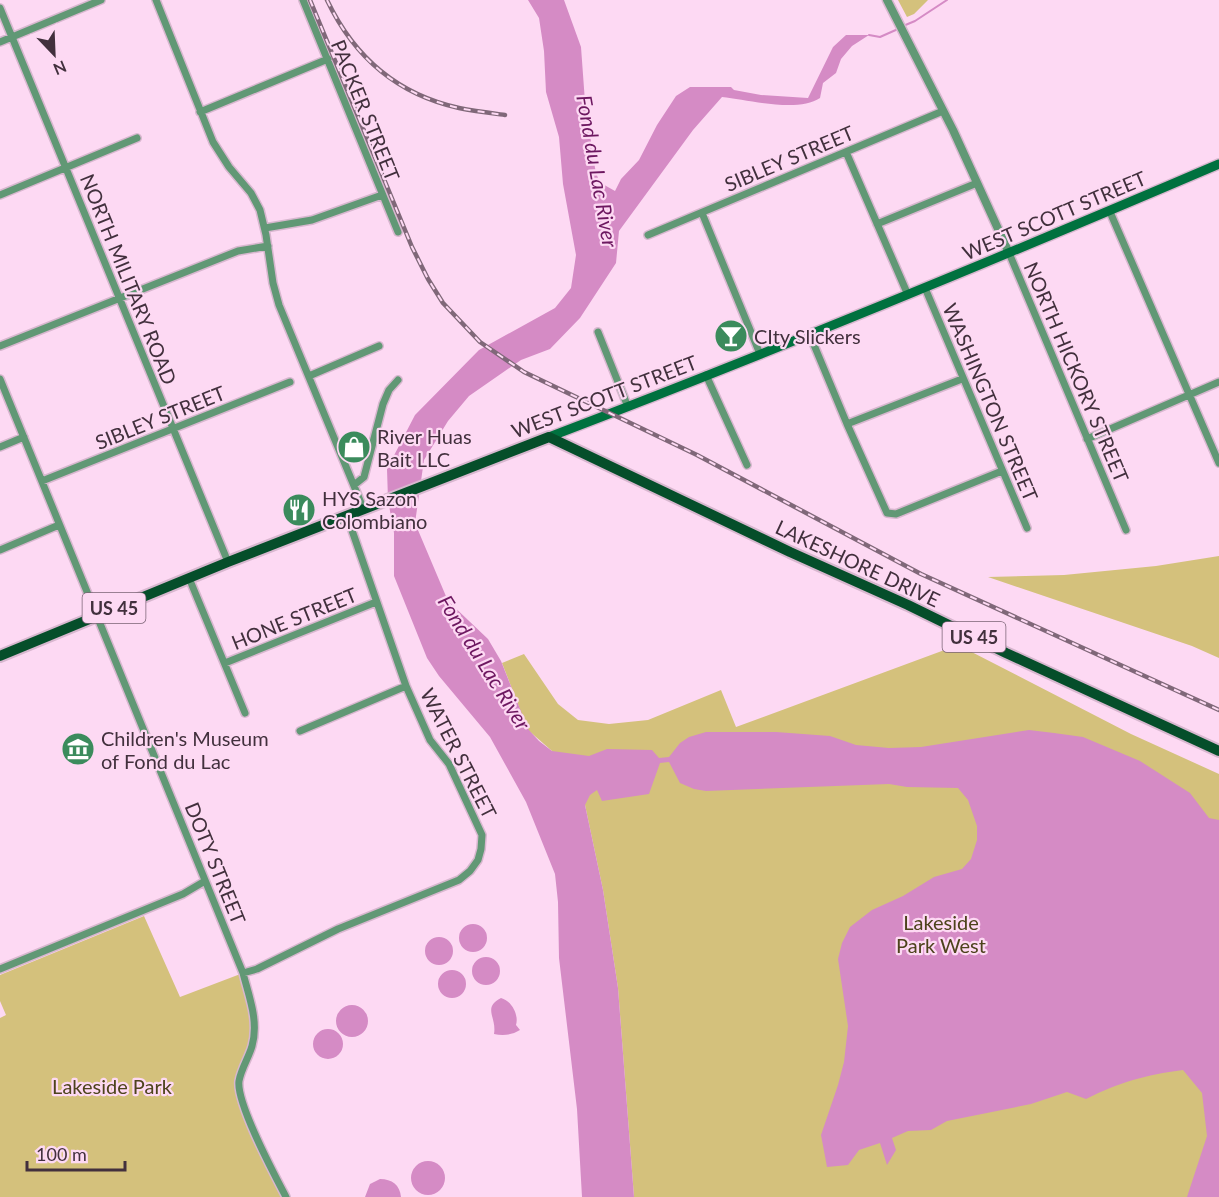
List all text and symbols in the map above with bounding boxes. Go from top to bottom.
north arrow [24,24,84,84]
street label: PACKER STREET [327,36,405,184]
text: N [51,57,69,79]
water label: Fond du Lac River [572,93,624,250]
street label: SIBLEY STREET [721,120,857,196]
street label: WEST SCOTT STREET [959,165,1150,265]
street label: NORTH MILITARY ROAD [76,170,182,388]
street label: NORTH HICKORY STREET [1020,258,1134,486]
street label: WASHINGTON STREET [938,299,1044,505]
bar icon: CIty Slickers [713,318,749,354]
place label: CIty Slickers [754,324,861,348]
street label: WEST SCOTT STREET [508,349,700,442]
street label: SIBLEY STREET [91,380,229,454]
place label: River Huas Bait LLC [377,424,472,471]
shop icon: River Huas Bait LLC [336,429,372,465]
place label: HYS Sazon Colombiano [322,486,427,533]
restaurant icon: HYS Sazon Colombiano [281,492,317,528]
street label: LAKESHORE DRIVE [772,514,944,612]
street label: HONE STREET [228,582,360,654]
water label: Fond du Lac River [434,590,537,735]
road number: US 45 [82,593,146,623]
road number: US 45 [942,622,1006,652]
street label: WATER STREET [416,684,502,822]
place label: Children's Museum of Fond du Lac [101,726,269,773]
museum icon: Children's Museum of Fond du Lac [60,731,96,767]
street label: DOTY STREET [181,799,251,928]
park label: Lakeside Park West [896,910,986,957]
park label: Lakeside Park [52,1074,173,1098]
scale bar [27,1134,124,1172]
text: 100 m [36,1143,87,1165]

